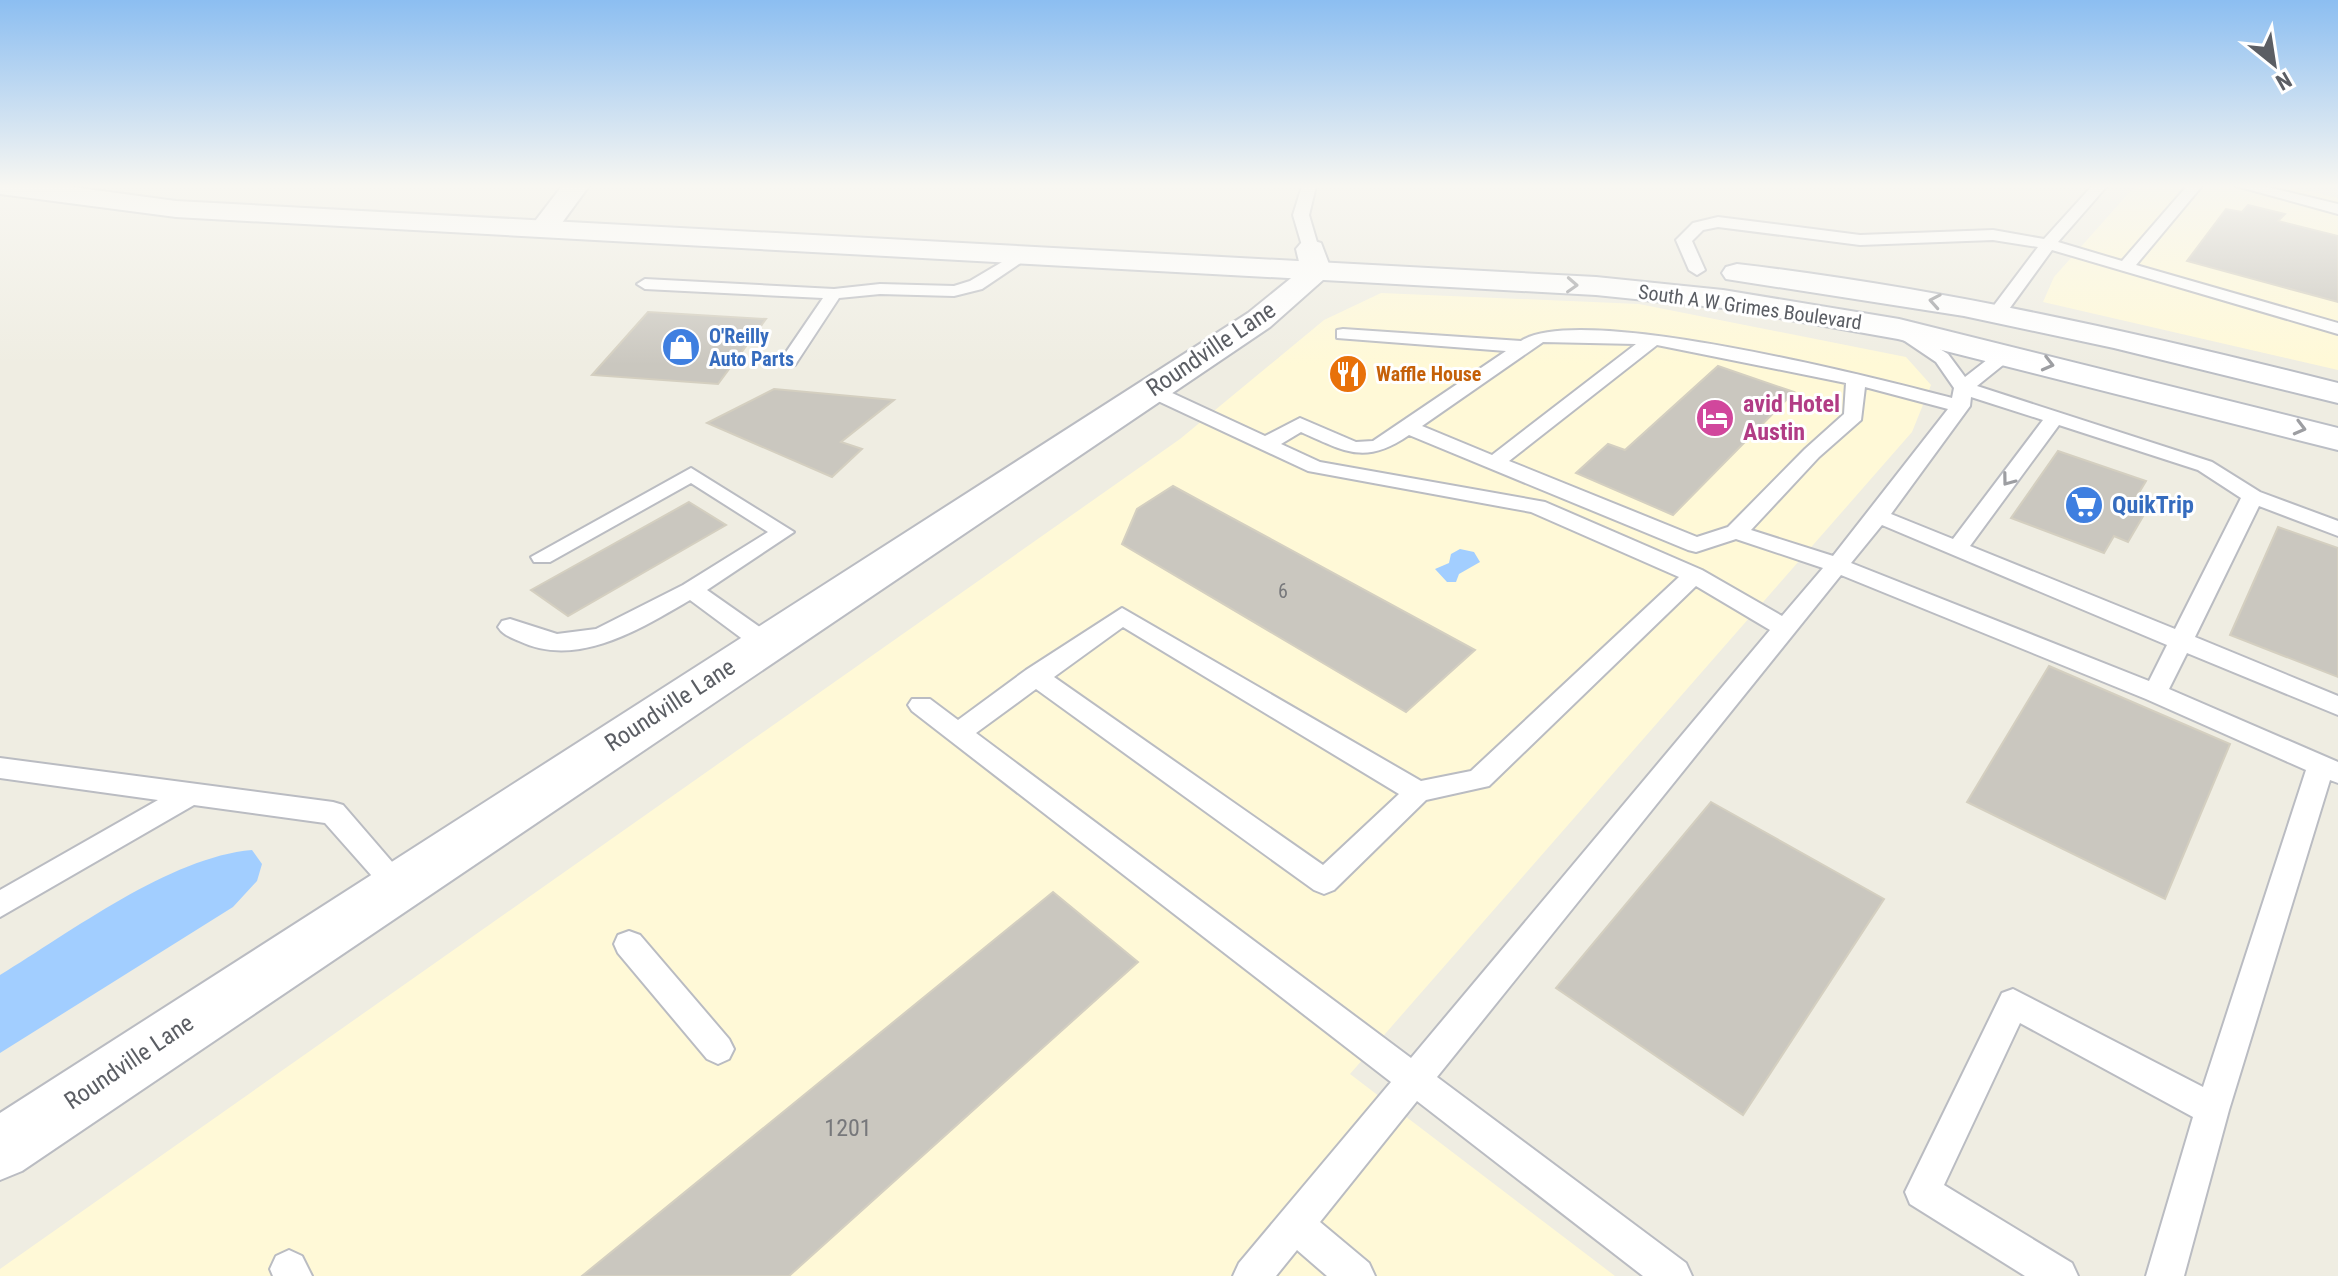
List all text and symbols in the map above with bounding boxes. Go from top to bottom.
north arrow [2234,24,2314,104]
text: N [2272,67,2296,95]
one-way arrow [1566,276,1579,293]
street label: South A W Grimes Boulevard [1637,279,1863,335]
one-way arrow [1928,294,1941,311]
street label: Roundville Lane [1141,296,1281,402]
place label: O'Reilly Auto Parts [709,324,794,371]
shop icon: O'Reilly Auto Parts [660,326,702,368]
restaurant icon: Waffle House [1327,353,1369,395]
one-way arrow [2041,354,2055,371]
place label: Waffle House [1376,362,1481,386]
place label: avid Hotel Austin [1743,390,1840,446]
hotel icon: avid Hotel Austin [1694,397,1736,439]
one-way arrow [2293,419,2307,435]
one-way arrow [2003,471,2018,486]
supermarket icon: QuikTrip [2063,484,2105,526]
place label: QuikTrip [2112,491,2194,519]
house number: 6 [1278,579,1288,603]
street label: Roundville Lane [600,653,740,757]
street label: Roundville Lane [59,1009,199,1115]
house number: 1201 [824,1114,872,1142]

